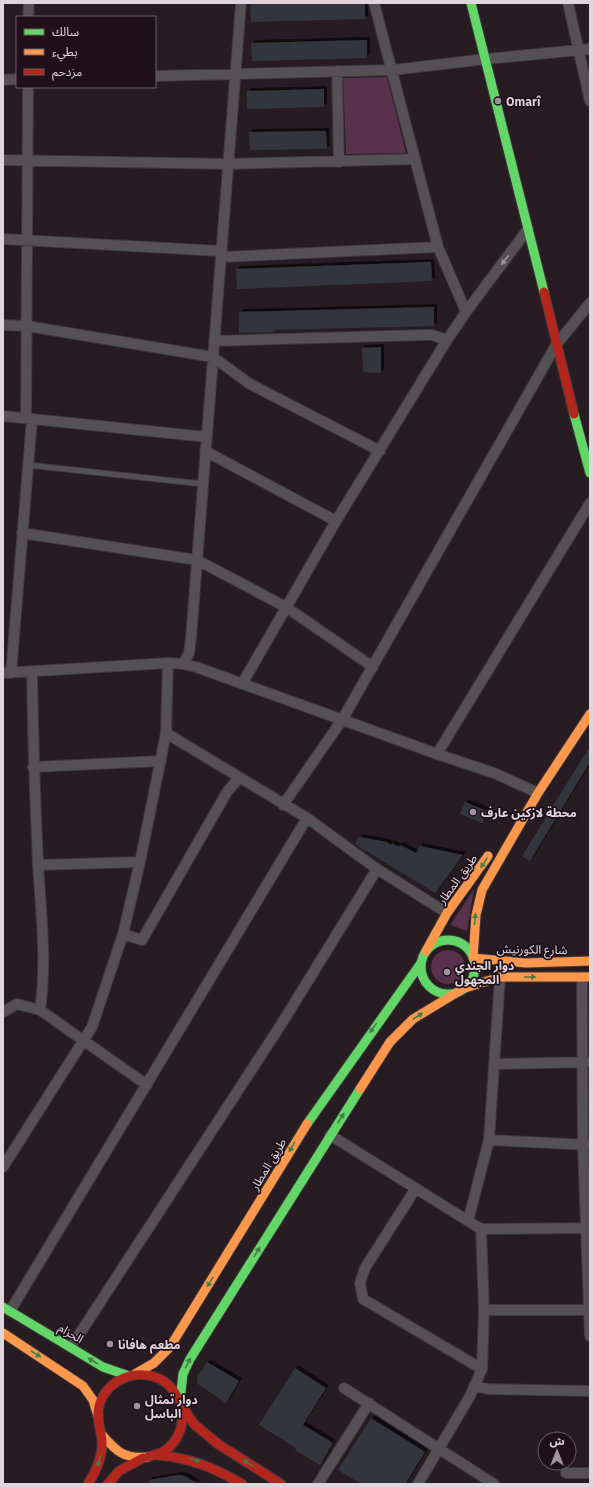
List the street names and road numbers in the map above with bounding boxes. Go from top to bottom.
street label: طريق المطار [433,851,481,908]
street label: شارع الكورنيش [496,941,568,959]
street label: طريق المطار [246,1135,290,1194]
street label: الحزام [55,1320,86,1348]

